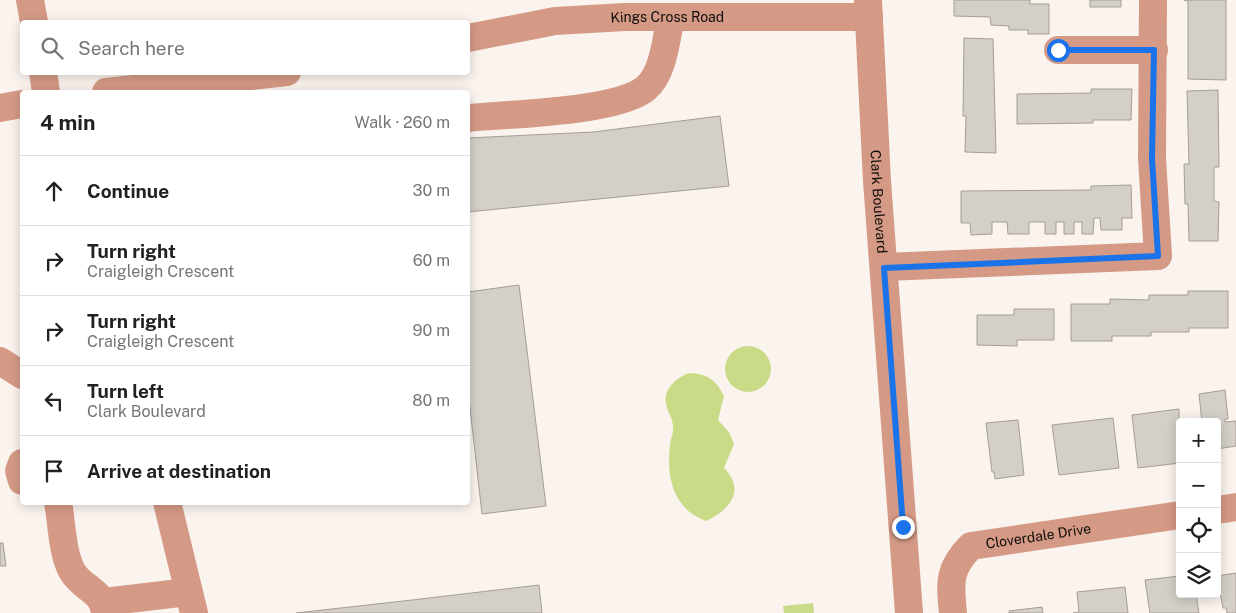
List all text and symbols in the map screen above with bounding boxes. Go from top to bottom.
street label: Kings Cross Road [610,9,724,26]
search box [20,20,470,75]
icon: search [38,34,66,62]
text: Search here [78,37,185,59]
route start [1047,39,1070,62]
text: 4 min [40,110,95,135]
text: Walk · 260 m [355,113,450,132]
street label: Clark Boulevard [867,149,890,254]
icon: ahead [40,177,68,205]
text: Continue [87,180,169,202]
text: 30 m [413,181,450,200]
text: Turn right [87,240,176,262]
icon: right [40,247,68,275]
text: 60 m [413,251,450,270]
text: Craigleigh Crescent [87,262,234,281]
text: Turn right [87,310,176,332]
icon: right [40,317,68,345]
text: 90 m [413,321,450,340]
text: Craigleigh Crescent [87,332,234,351]
text: Turn left [87,380,164,402]
icon: left [40,387,68,415]
text: 80 m [412,391,450,410]
text: Clark Boulevard [87,402,206,421]
map controls [1176,418,1221,598]
button: + [1176,418,1221,463]
icon: arrive [40,457,68,485]
text: Arrive at destination [87,460,271,482]
button: − [1176,463,1221,508]
button: locate [1176,508,1221,553]
route end [892,516,915,539]
street label: Cloverdale Drive [985,520,1092,552]
button: layers [1176,553,1221,598]

